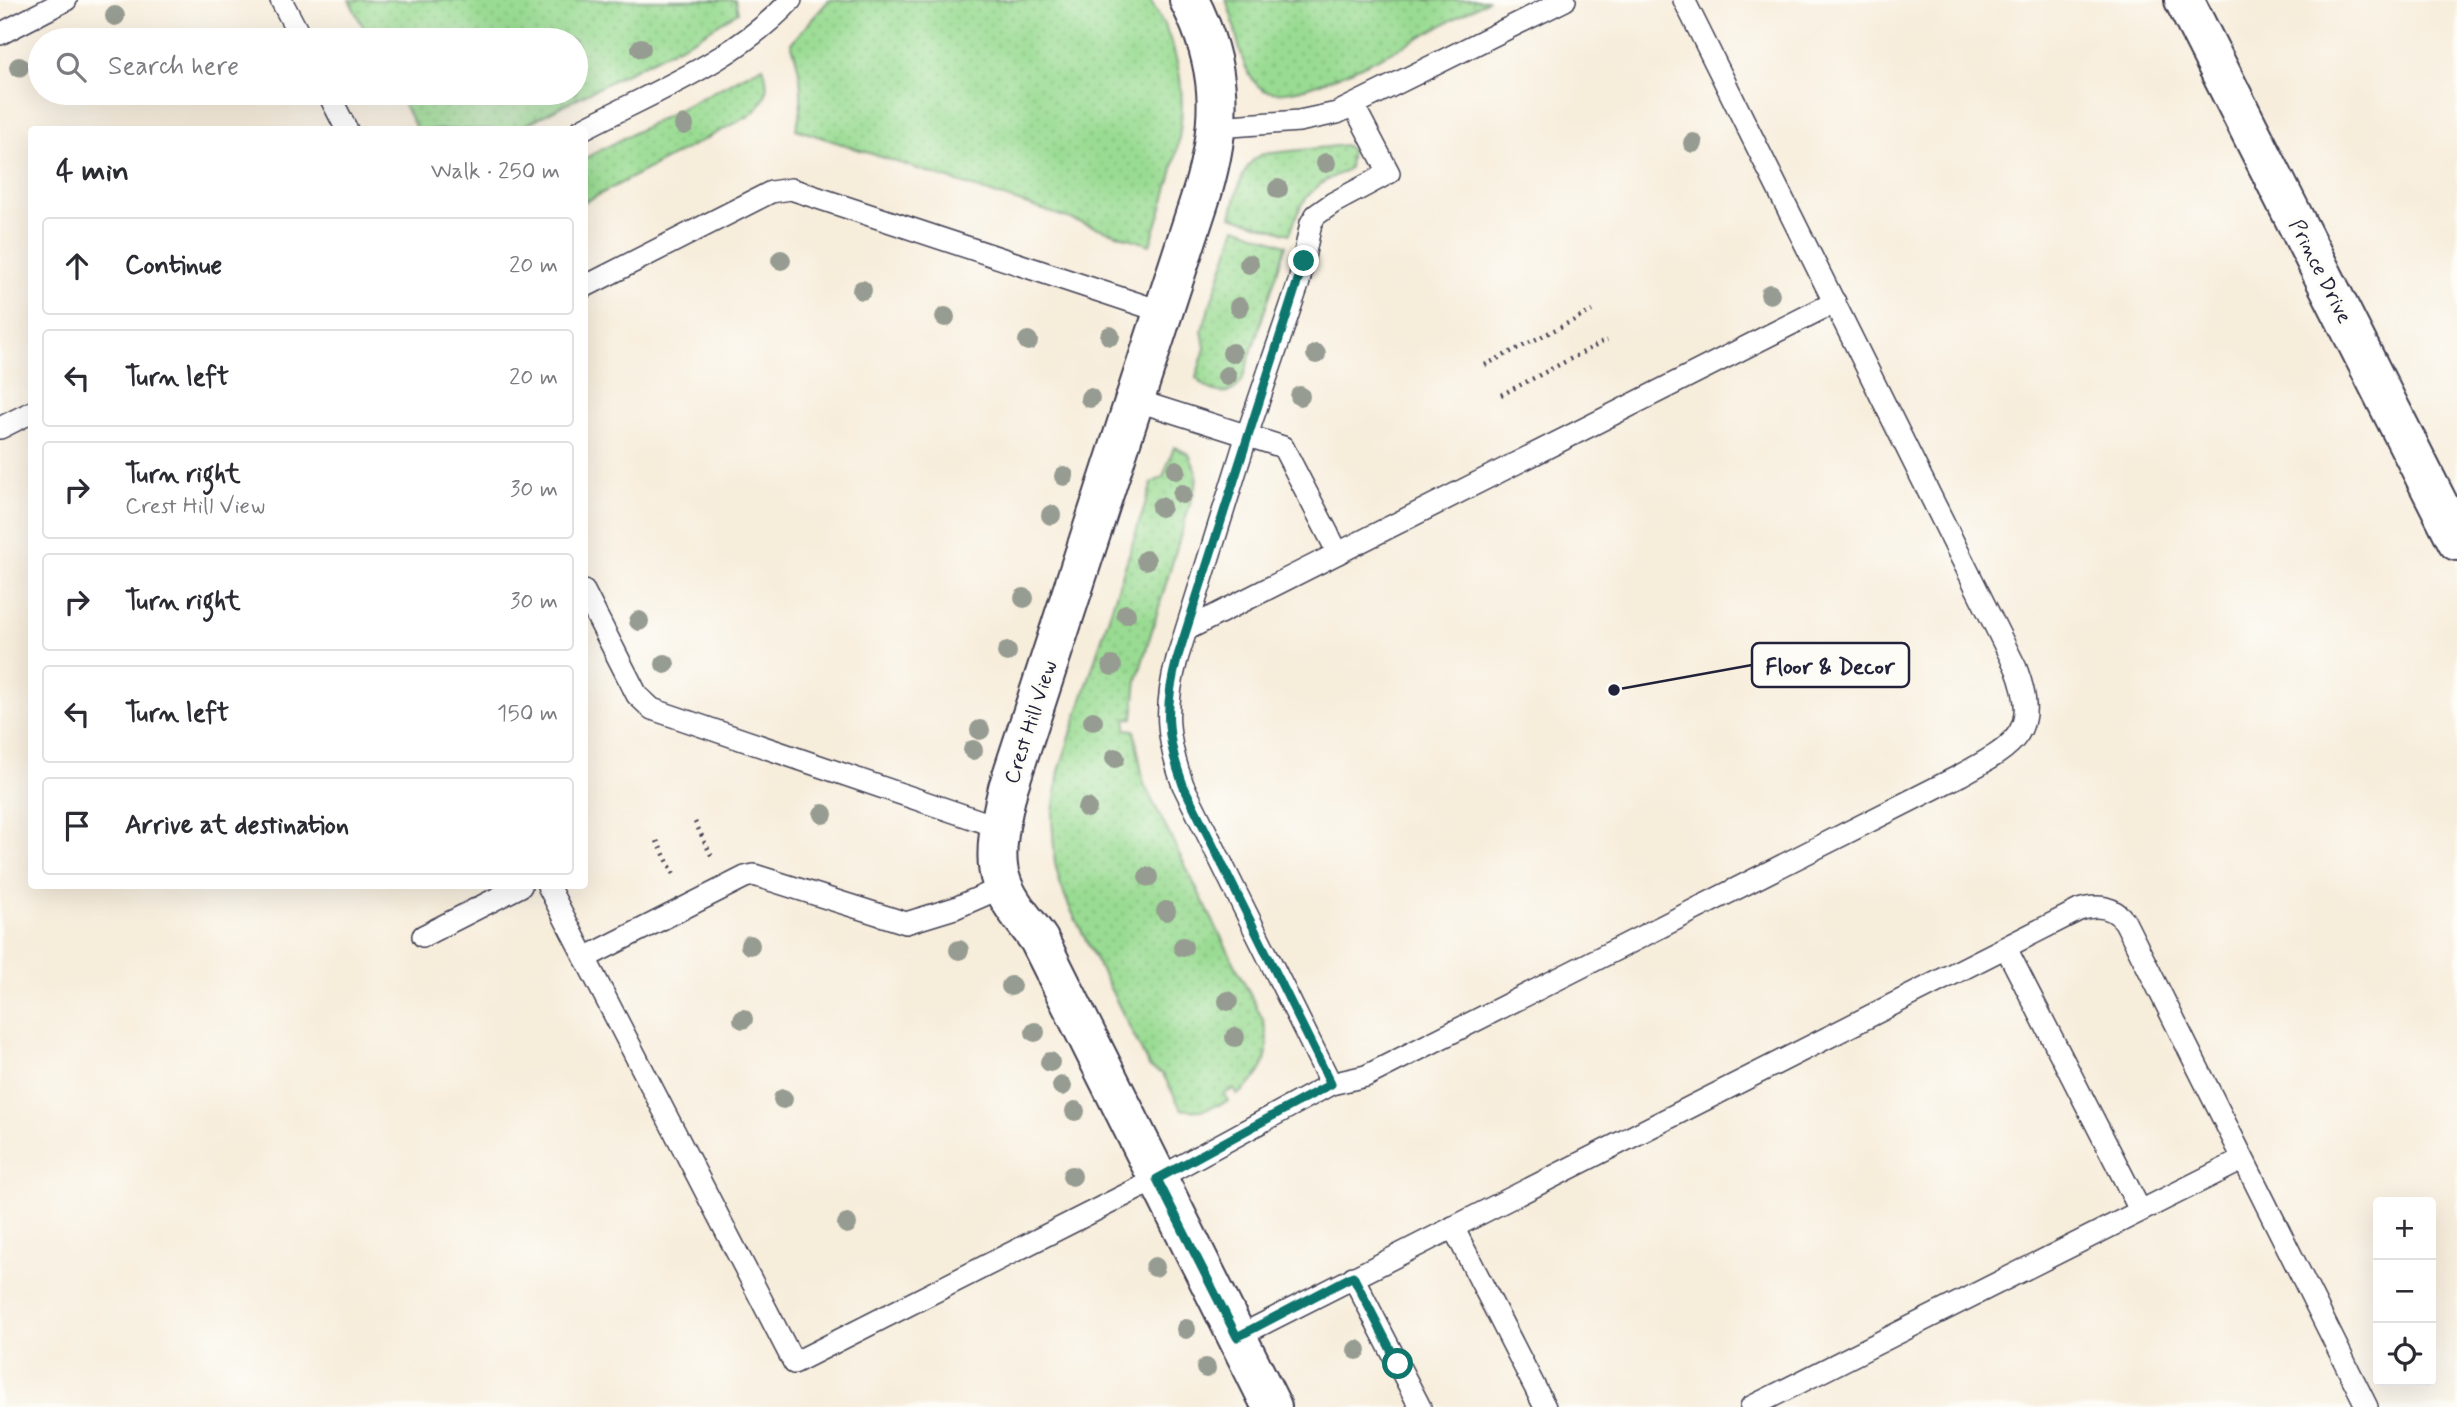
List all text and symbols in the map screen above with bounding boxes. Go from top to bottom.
search box [28,28,588,105]
icon: search [52,48,90,86]
text: Search here [108,50,239,84]
text: 4 min [56,152,129,191]
text: Walk · 250 m [431,157,560,187]
street label: Prince Drive [2282,215,2358,328]
route end [1288,245,1319,276]
icon: ahead [58,247,96,285]
text: Continue [125,249,222,283]
text: 20 m [509,251,558,281]
icon: left [58,359,96,397]
text: Turn left [125,361,229,395]
text: 20 m [509,363,558,393]
text: Turn right [125,458,241,492]
icon: right [58,471,96,509]
text: 30 m [510,475,558,505]
text: Crest Hill View [125,492,265,522]
icon: right [58,583,96,621]
text: Turn right [125,585,241,619]
text: 30 m [510,587,558,617]
callout: Floor & Decor [1752,643,1909,687]
text: Floor & Decor [1765,653,1896,683]
street label: Crest Hill View [998,657,1064,787]
icon: left [58,695,96,733]
text: Turn left [125,697,229,731]
text: 150 m [497,699,558,729]
icon: arrive [58,807,96,845]
text: Arrive at destination [125,809,349,843]
map controls [2373,1197,2436,1386]
button: + [2373,1197,2436,1260]
button: − [2373,1260,2436,1323]
button: locate [2373,1323,2436,1386]
route start [1382,1348,1413,1379]

